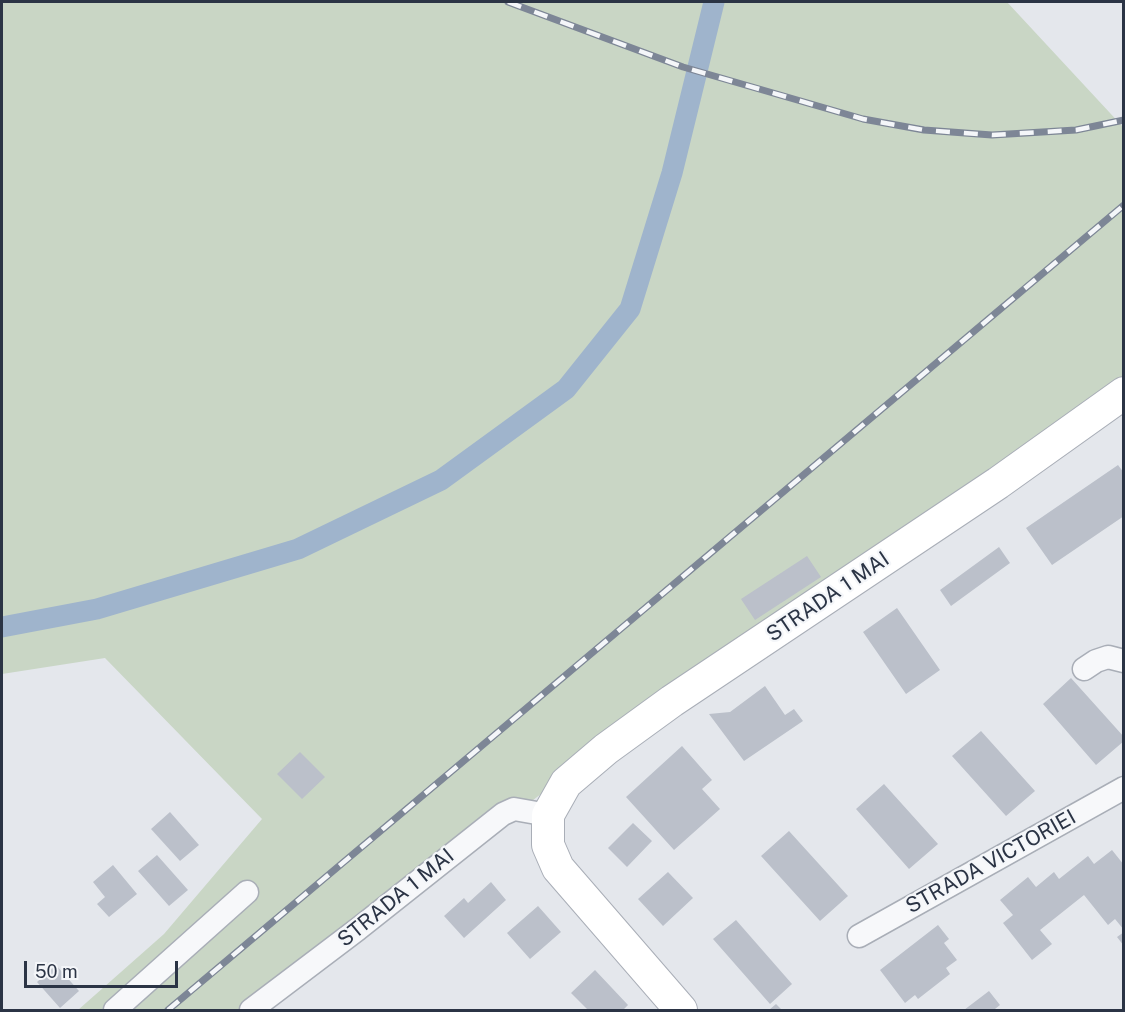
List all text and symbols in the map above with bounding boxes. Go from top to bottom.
street label: STRADA 1 MAI [762,547,894,647]
street label: STRADA VICTORIEI [902,805,1080,919]
street label: STRADA 1 MAI [333,843,459,953]
scale bar [27,949,182,987]
text: 50 m [35,961,78,982]

